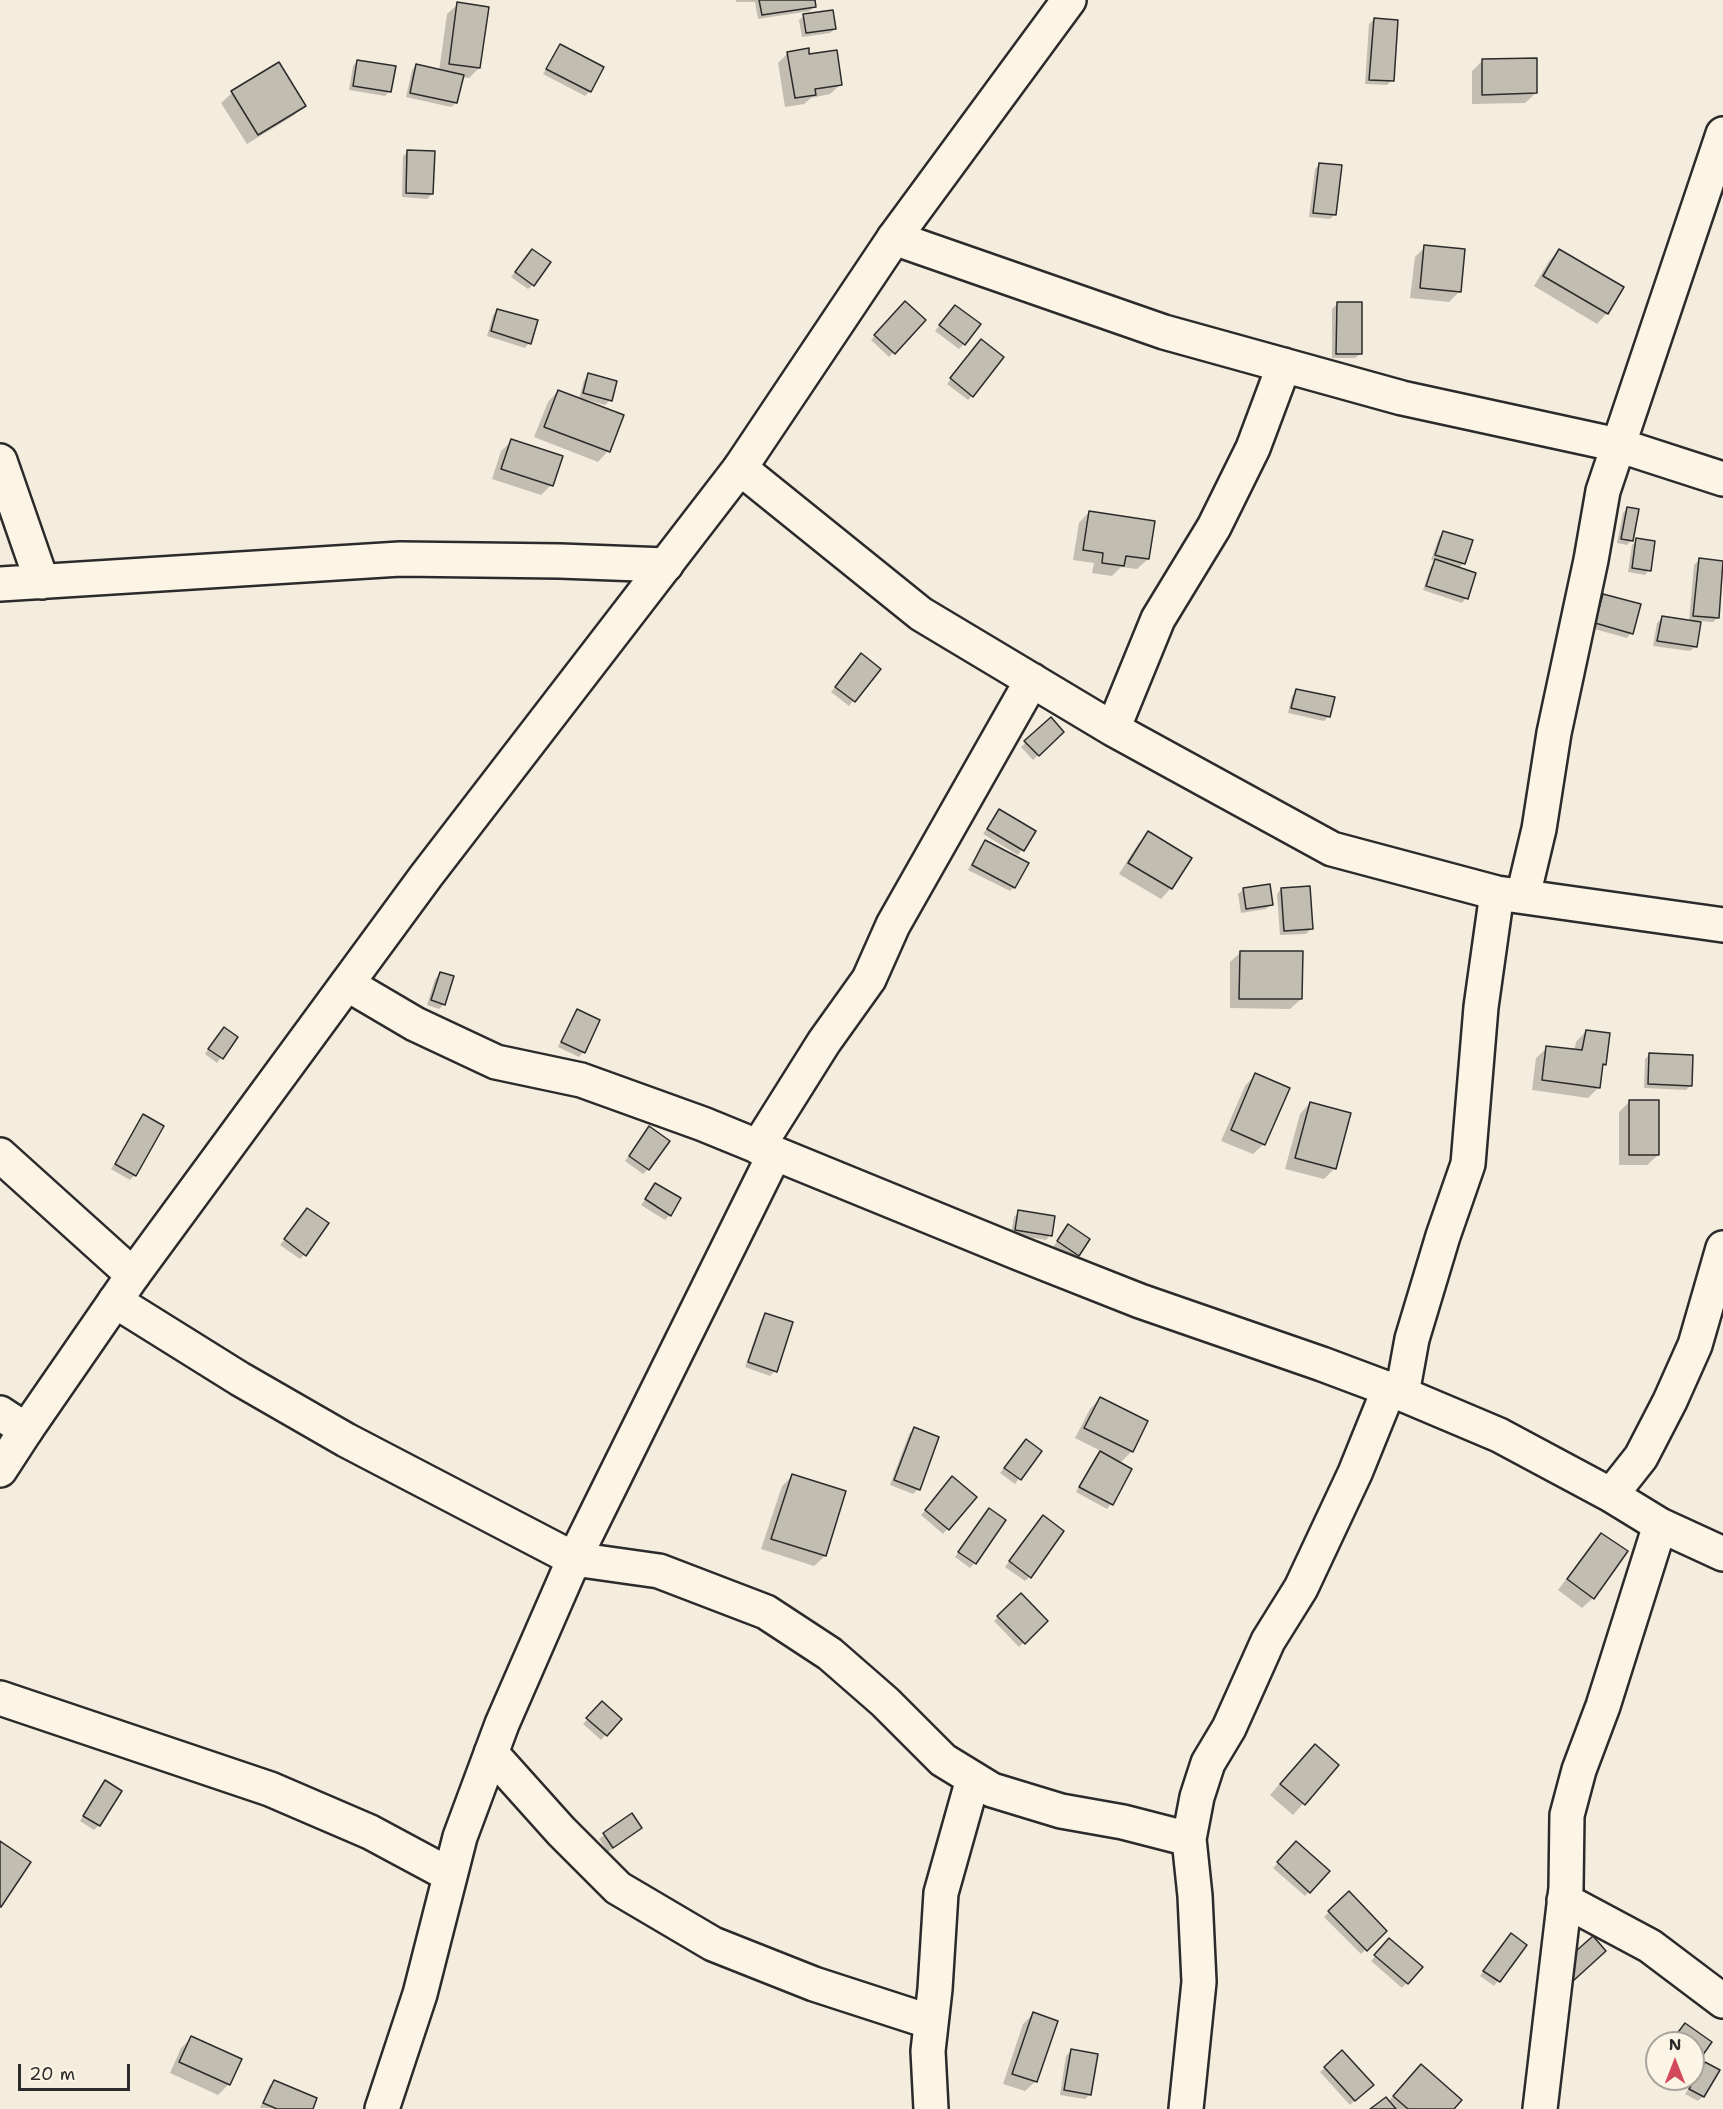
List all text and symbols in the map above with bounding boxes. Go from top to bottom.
north arrow [1645,2031,1705,2091]
text: N [1669,2034,1681,2055]
scale bar [21,2052,134,2090]
text: 20 m [29,2062,75,2086]

